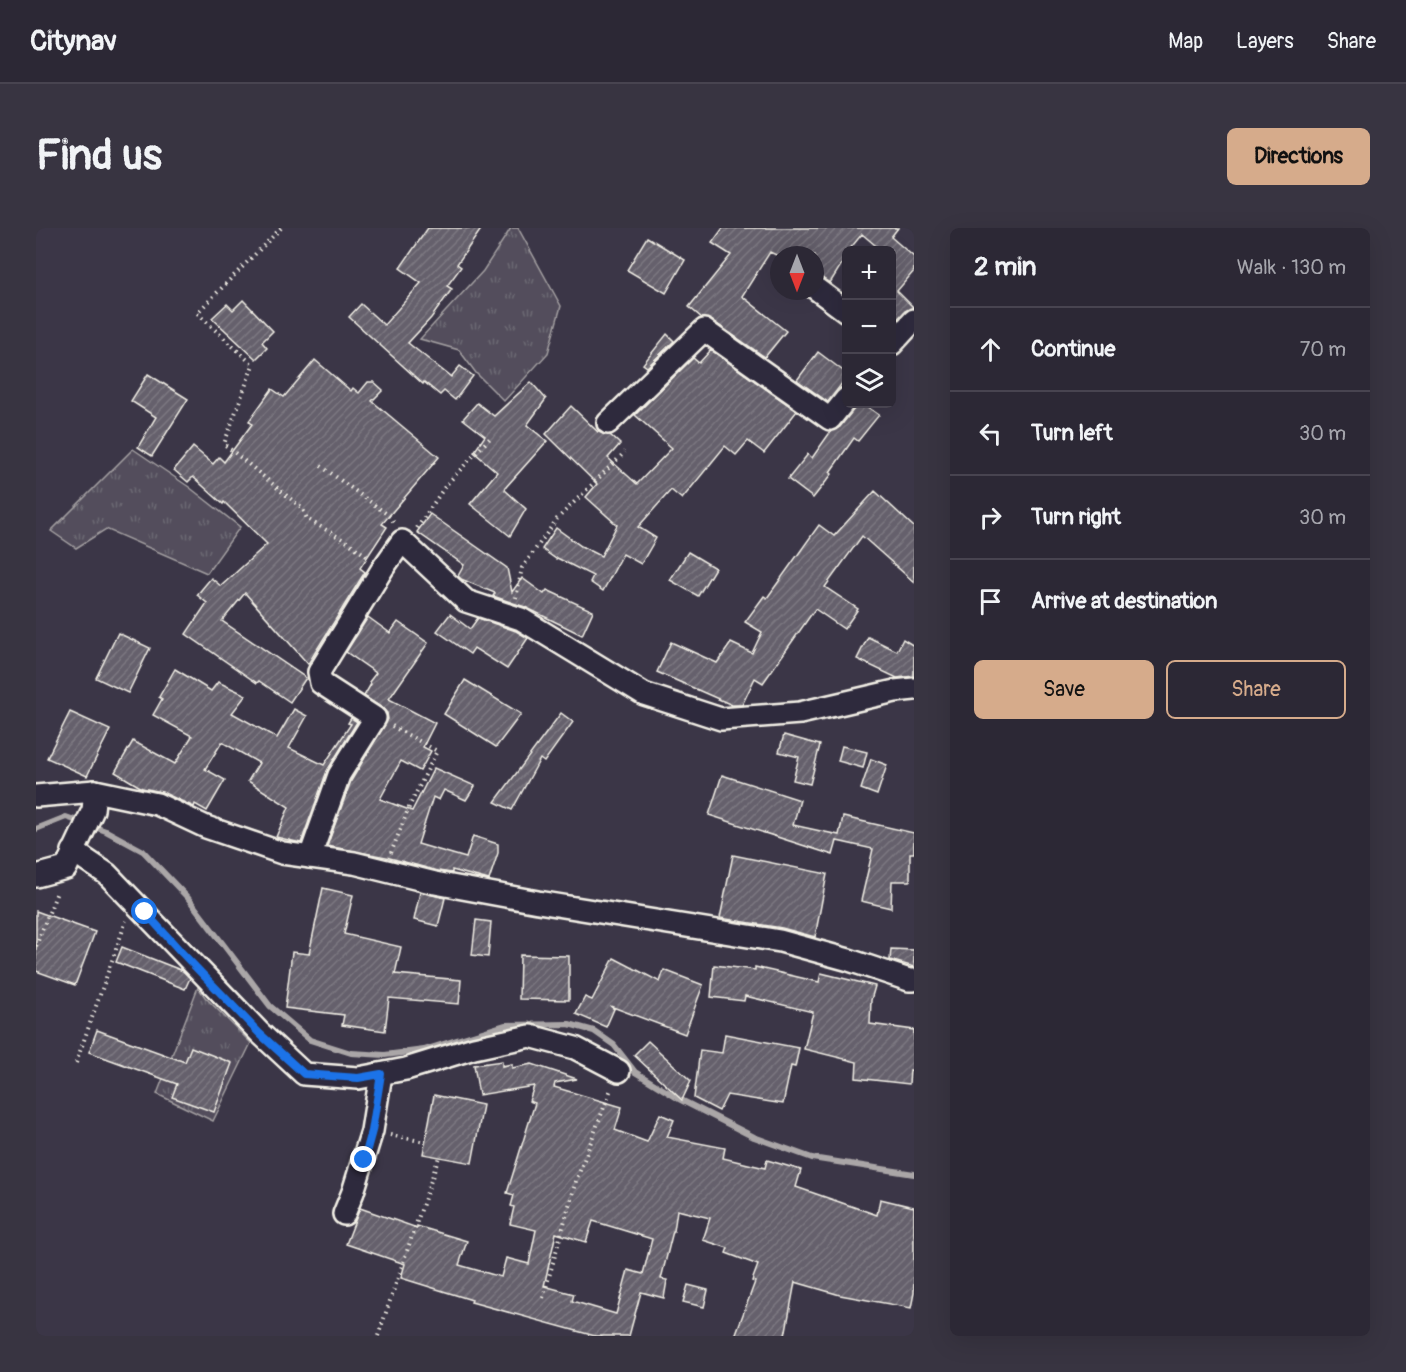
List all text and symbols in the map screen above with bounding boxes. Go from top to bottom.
text: Citynav [30,24,117,59]
text: Map [1168,28,1203,55]
text: Layers [1236,28,1294,55]
text: Share [1327,28,1376,55]
button: Directions [1227,128,1370,185]
text: Find us [36,130,162,182]
north arrow [770,246,824,300]
map controls [842,246,896,408]
button: + [842,246,896,300]
text: 2 min [974,251,1036,283]
text: Walk · 130 m [1237,255,1346,280]
button: − [842,300,896,354]
icon: ahead [974,333,1007,366]
text: Continue [1031,335,1115,363]
text: 70 m [1300,337,1346,362]
button: layers [842,354,896,408]
icon: left [974,417,1007,450]
text: Turn left [1031,419,1113,447]
text: 30 m [1299,421,1346,446]
icon: right [974,501,1007,534]
text: Turn right [1031,503,1121,531]
text: 30 m [1299,505,1346,530]
icon: arrive [974,585,1007,618]
text: Arrive at destination [1031,587,1217,615]
button: Save [974,660,1154,719]
button: Share [1166,660,1346,719]
route start [131,898,157,924]
route end [350,1146,376,1172]

